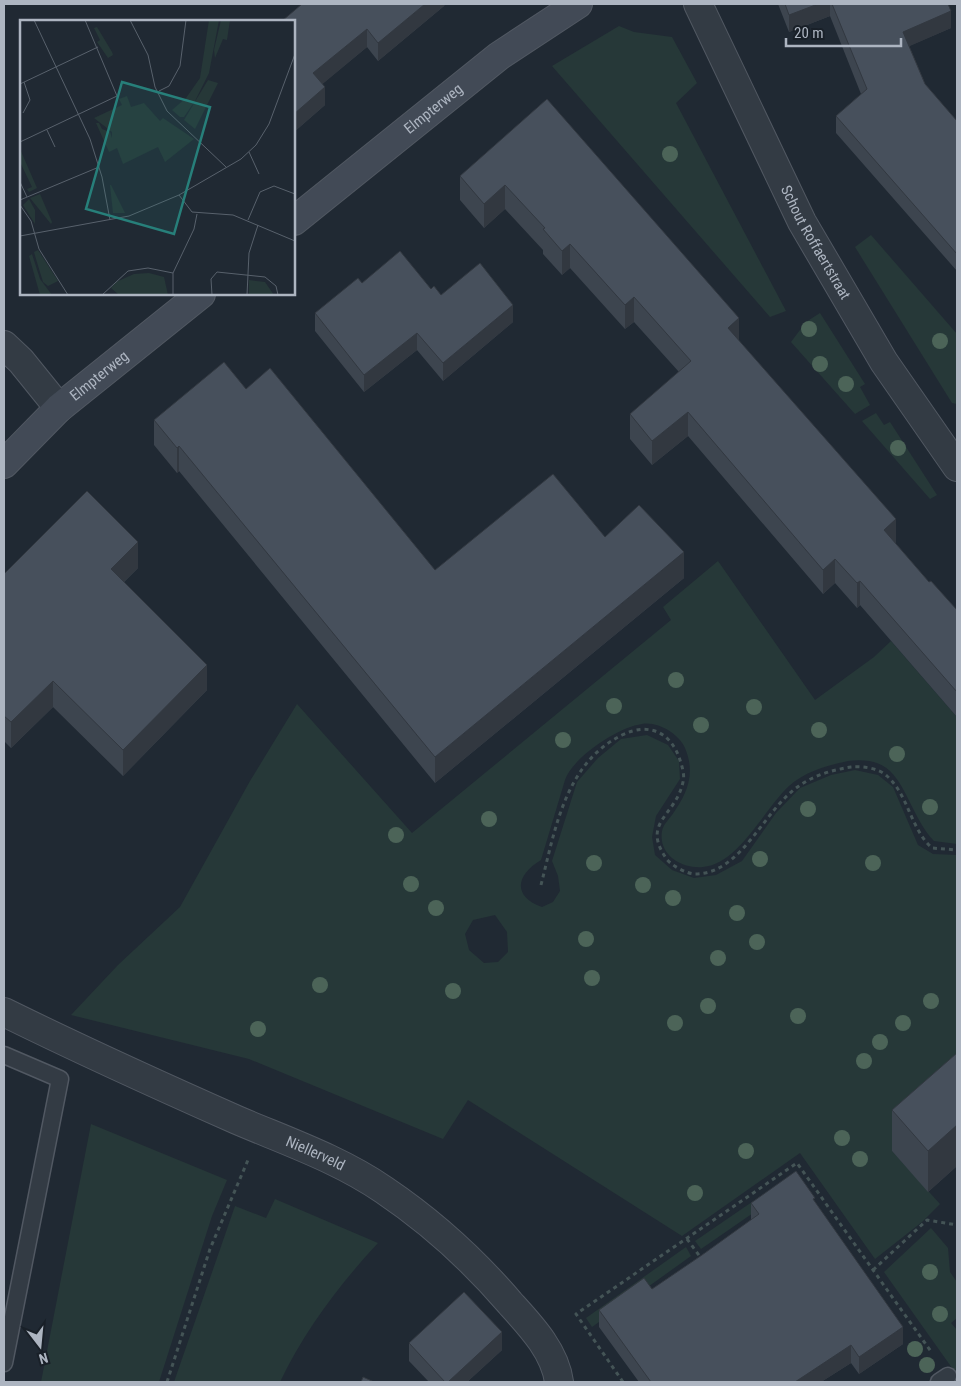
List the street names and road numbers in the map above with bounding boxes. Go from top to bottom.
street label: Elmpterweg [401,80,466,138]
street label: Schout Roffaertstraat [777,183,854,303]
street label: Elmpterweg [66,347,132,405]
street label: Niellerveld [283,1132,348,1174]

